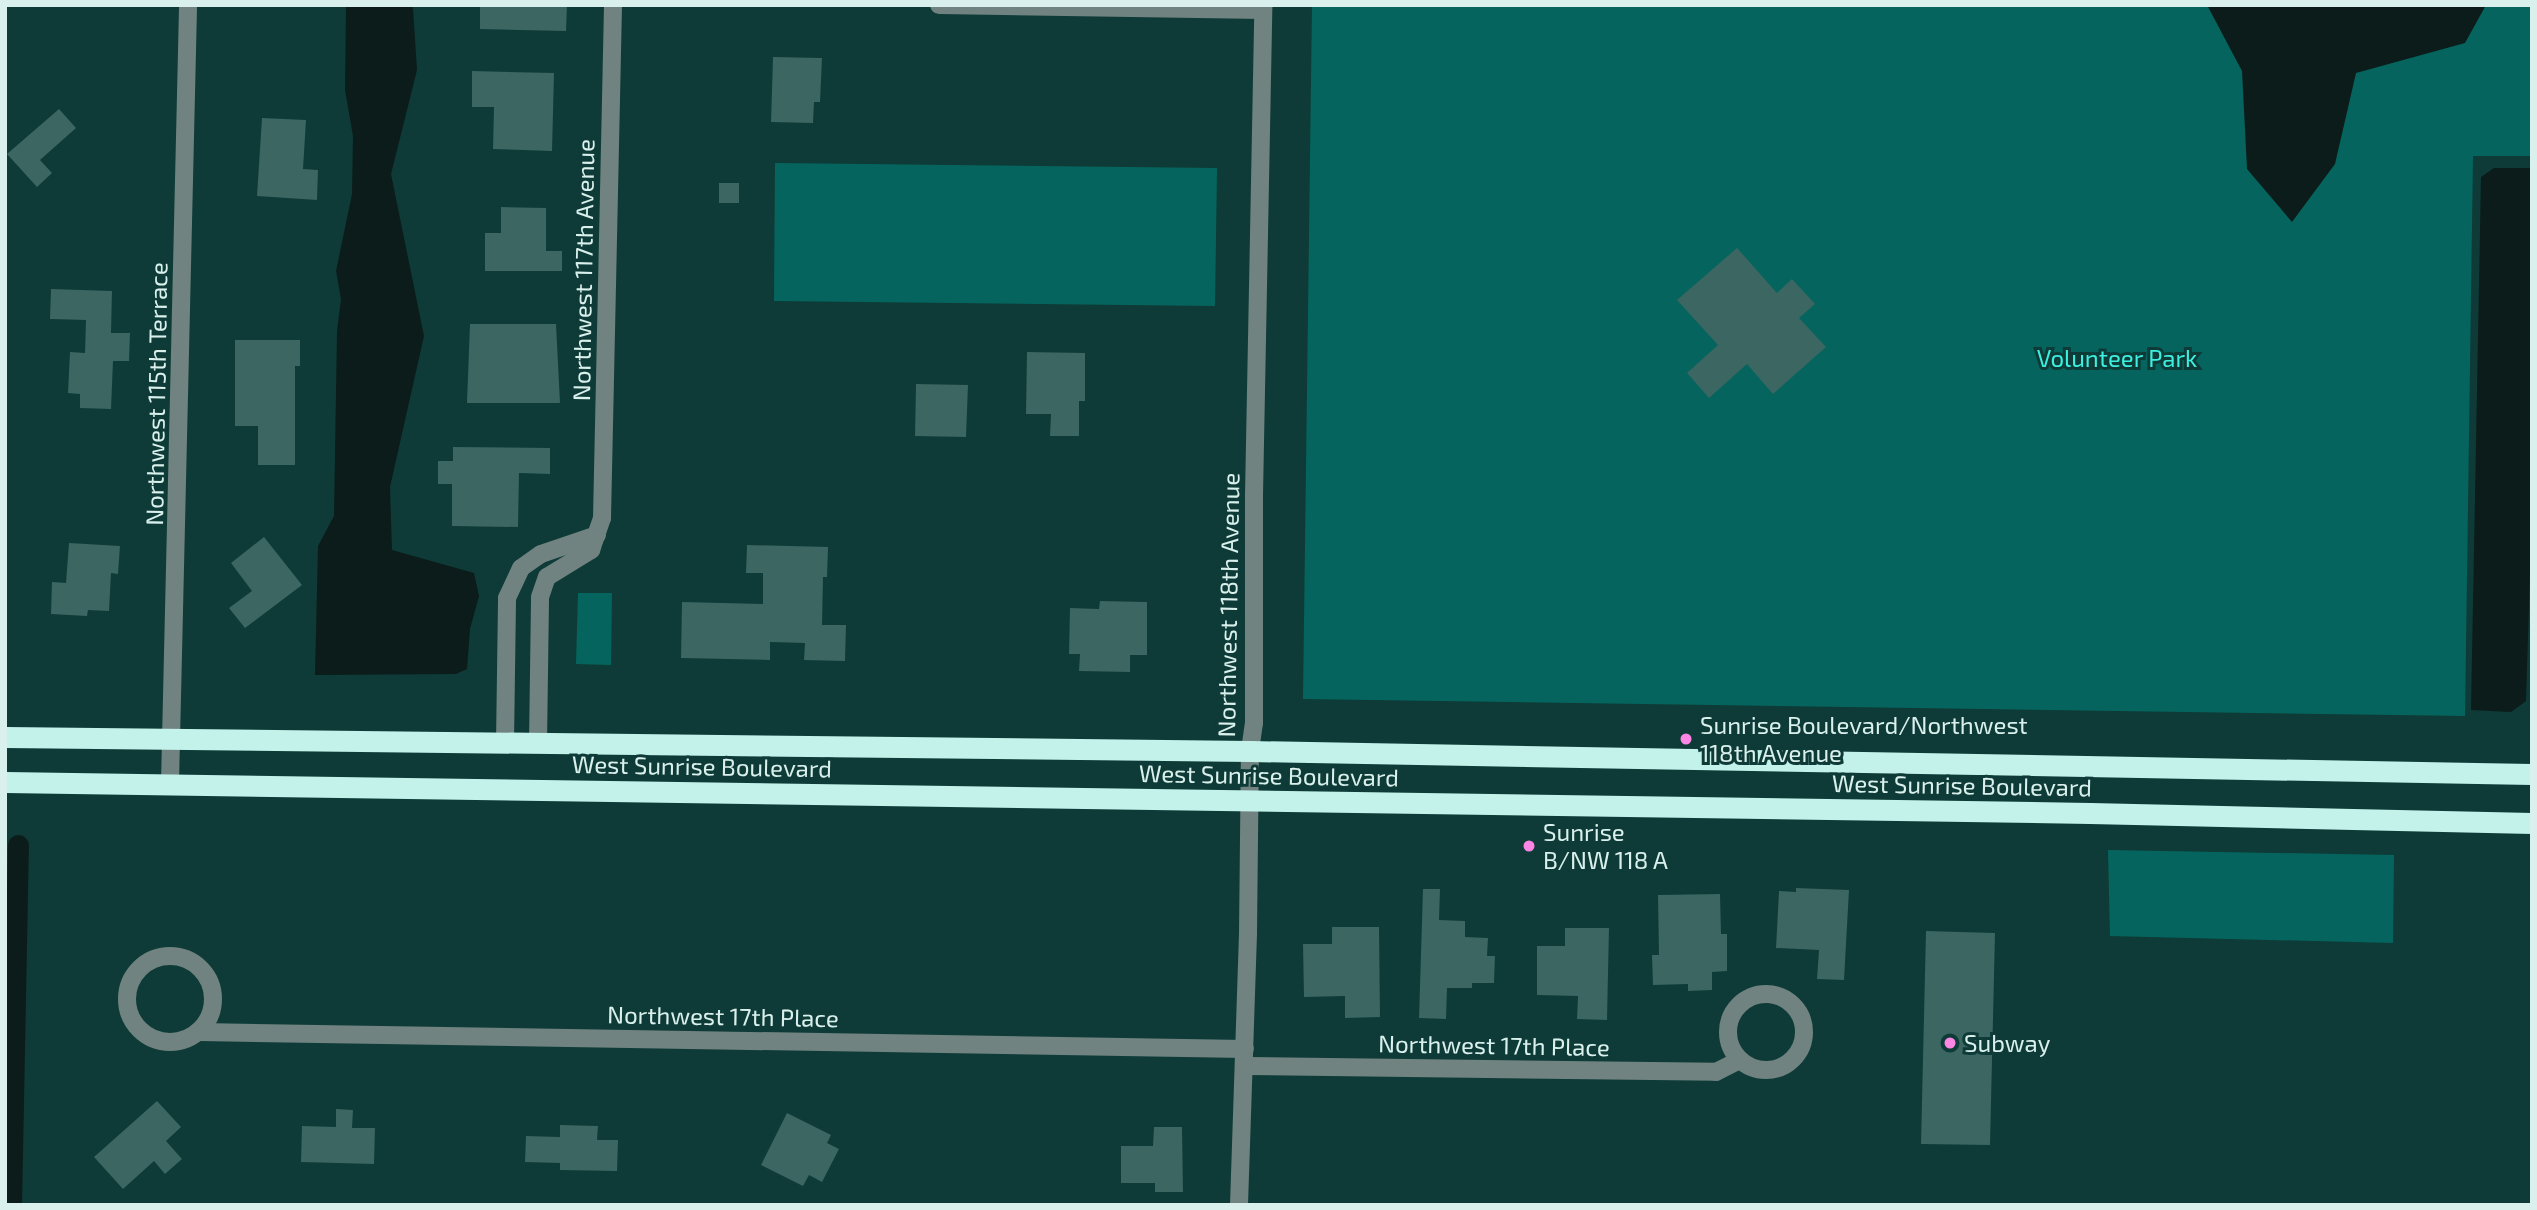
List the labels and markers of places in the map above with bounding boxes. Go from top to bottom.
place label: Sunrise Boulevard/Northwest 118th Avenue [1700,711,2028,767]
marker: Sunrise Boulevard/Northwest 118th Avenue [1678,731,1694,747]
place label: Sunrise B/NW 118 A [1543,818,1669,874]
marker: Sunrise B/NW 118 A [1521,838,1537,854]
place label: Subway [1964,1029,2050,1057]
marker: Subway [1942,1035,1958,1051]

